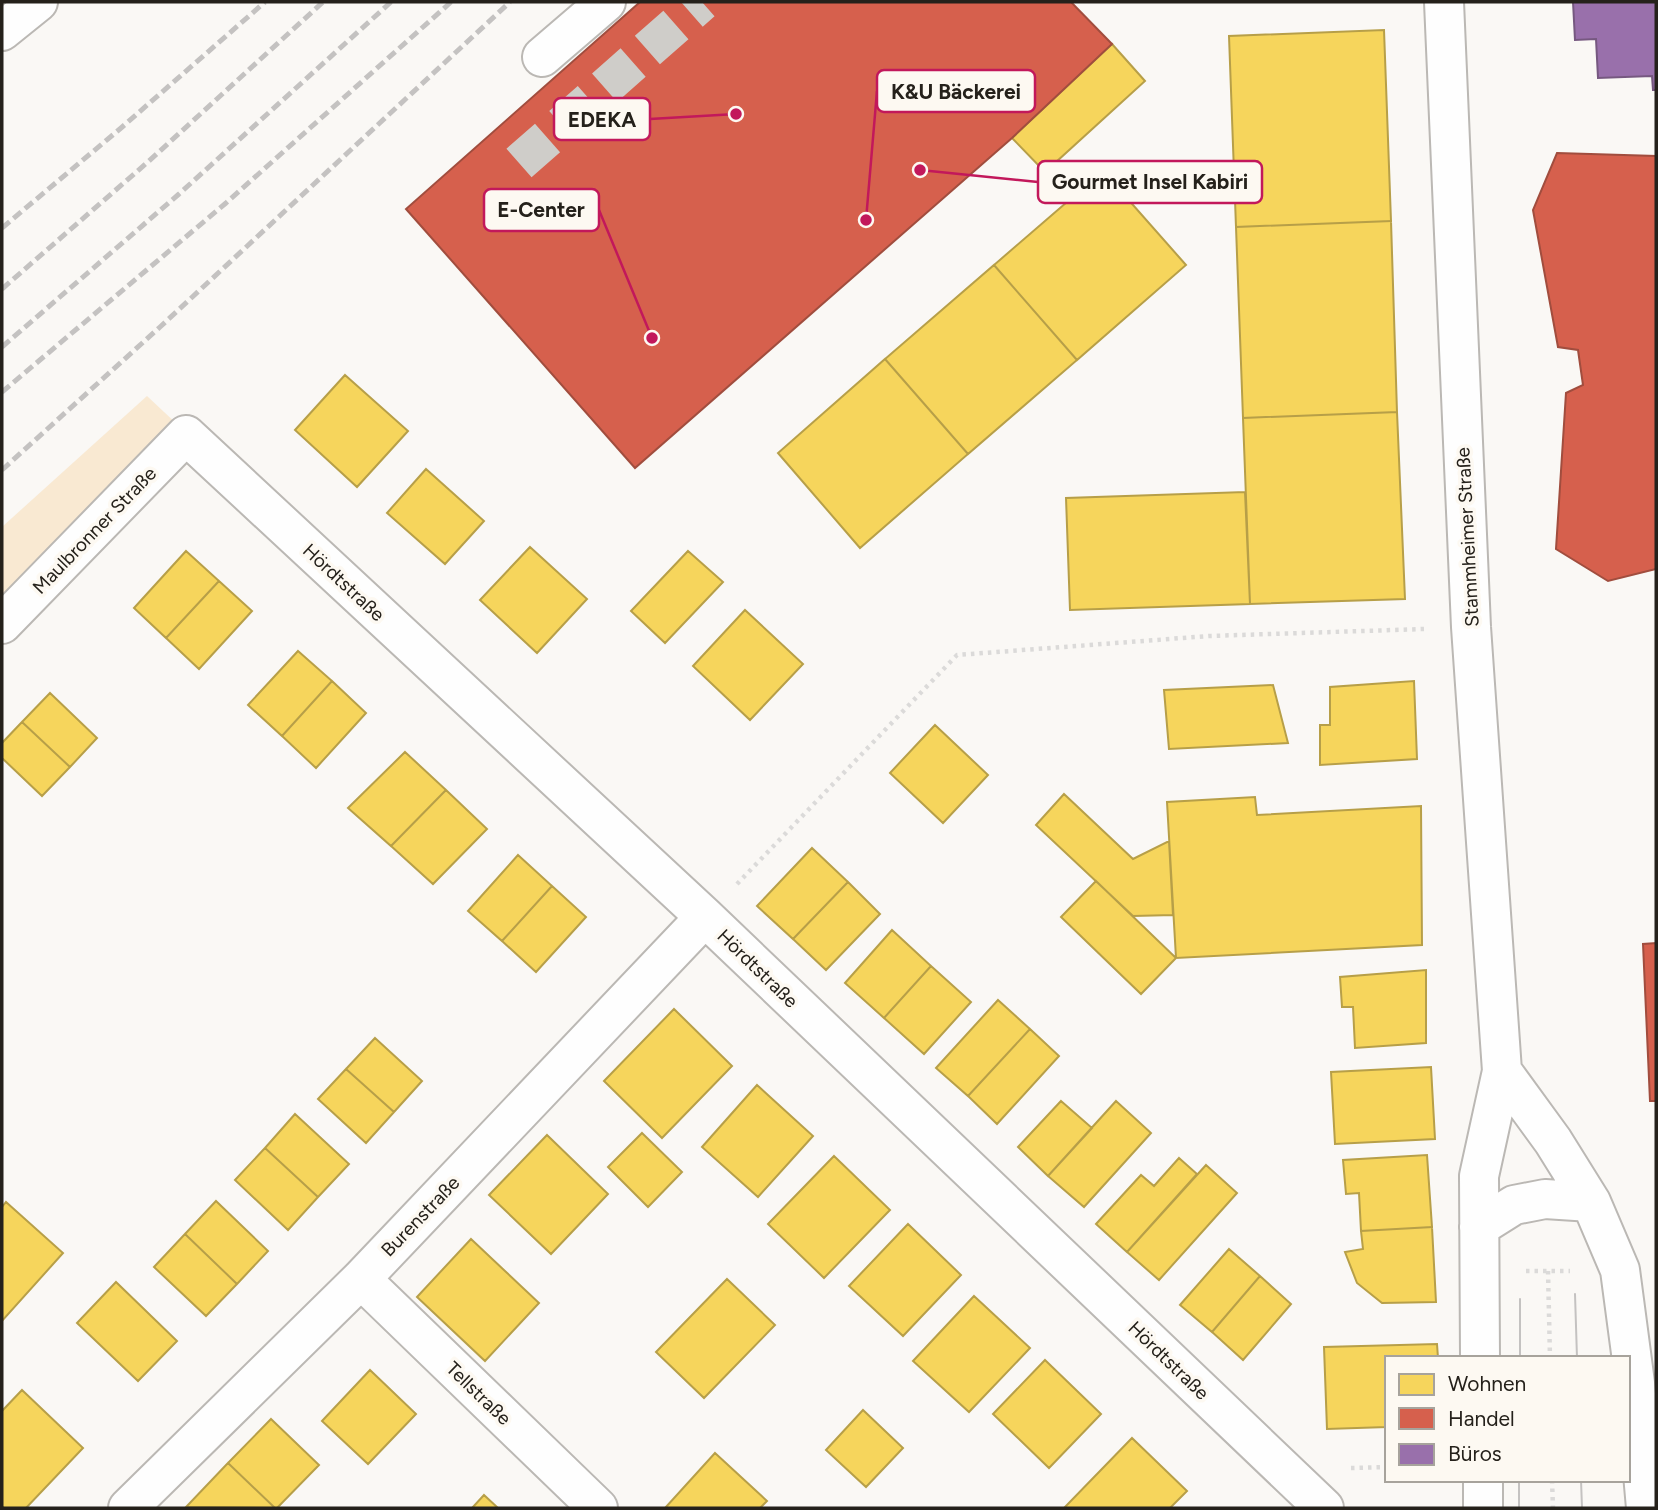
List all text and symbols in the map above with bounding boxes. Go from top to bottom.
callout: K&U Bäckerei [877,70,1035,112]
text: K&U Bäckerei [891,79,1021,104]
callout: EDEKA [554,98,650,140]
text: EDEKA [568,107,636,132]
callout: Gourmet Insel Kabiri [1038,161,1262,203]
text: Gourmet Insel Kabiri [1052,169,1248,194]
callout: E-Center [484,189,599,231]
text: E-Center [497,197,585,222]
street label: Stammheimer Straße [1451,447,1484,627]
street label: Maulbronner Straße [28,462,161,599]
street label: Hördtstraße [298,539,389,626]
street label: Hördtstraße [713,924,803,1012]
street label: Burenstraße [376,1171,464,1261]
street label: Hördtstraße [1124,1316,1214,1404]
legend [1385,1356,1630,1482]
street label: Tellstraße [441,1357,516,1430]
text: Wohnen [1448,1371,1526,1396]
text: Handel [1448,1406,1515,1431]
text: Büros [1448,1441,1502,1466]

